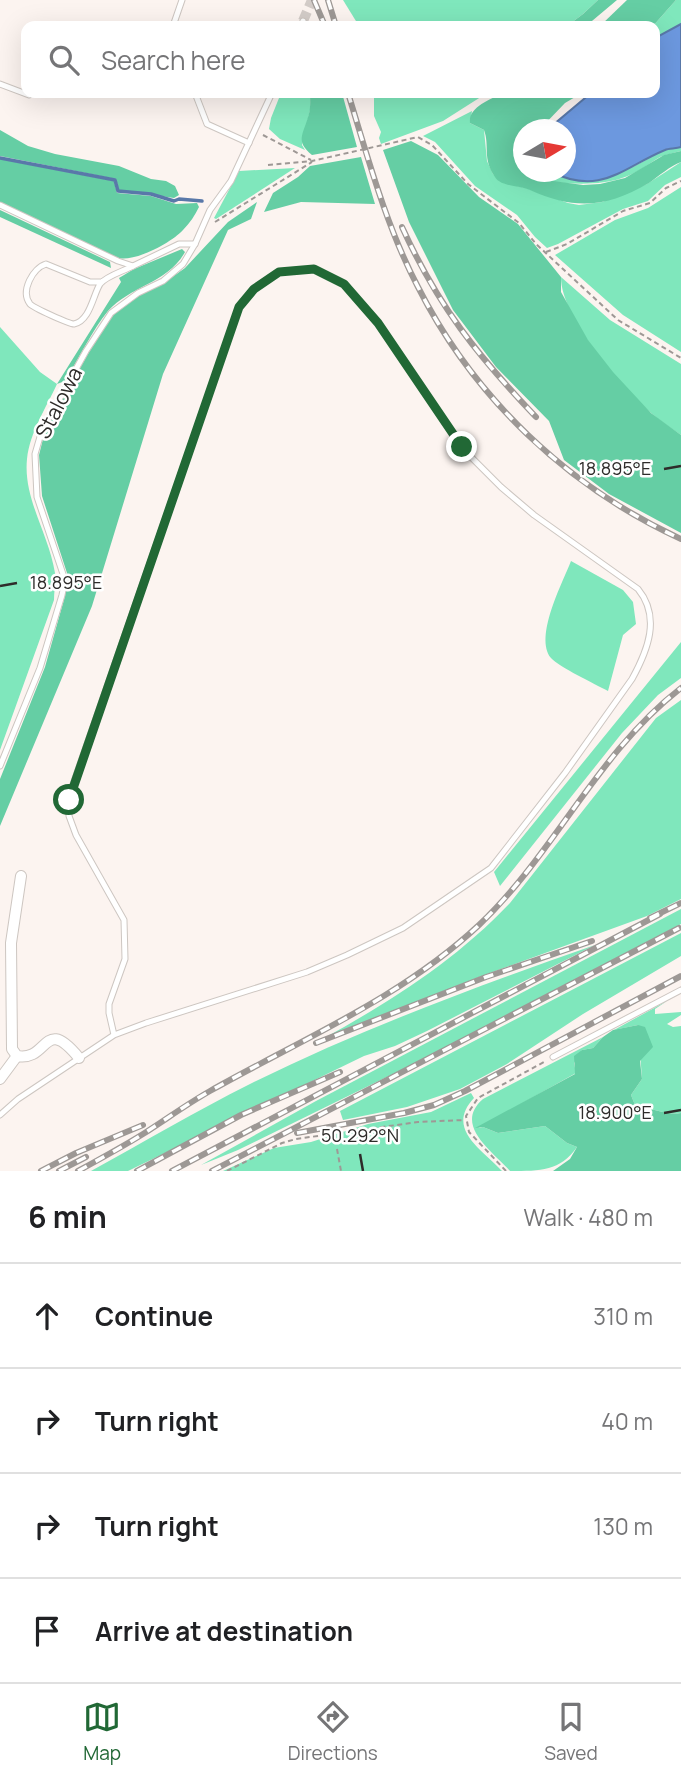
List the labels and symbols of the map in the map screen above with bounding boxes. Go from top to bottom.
north arrow [513,119,576,182]
street label: Stalowa [28,362,88,443]
route end [446,431,477,462]
text: 18.895°E [579,456,651,480]
text: 18.895°E [30,570,102,594]
route start [53,784,84,815]
text: 18.900°E [578,1100,652,1124]
text: 50.292°N [321,1123,399,1147]

